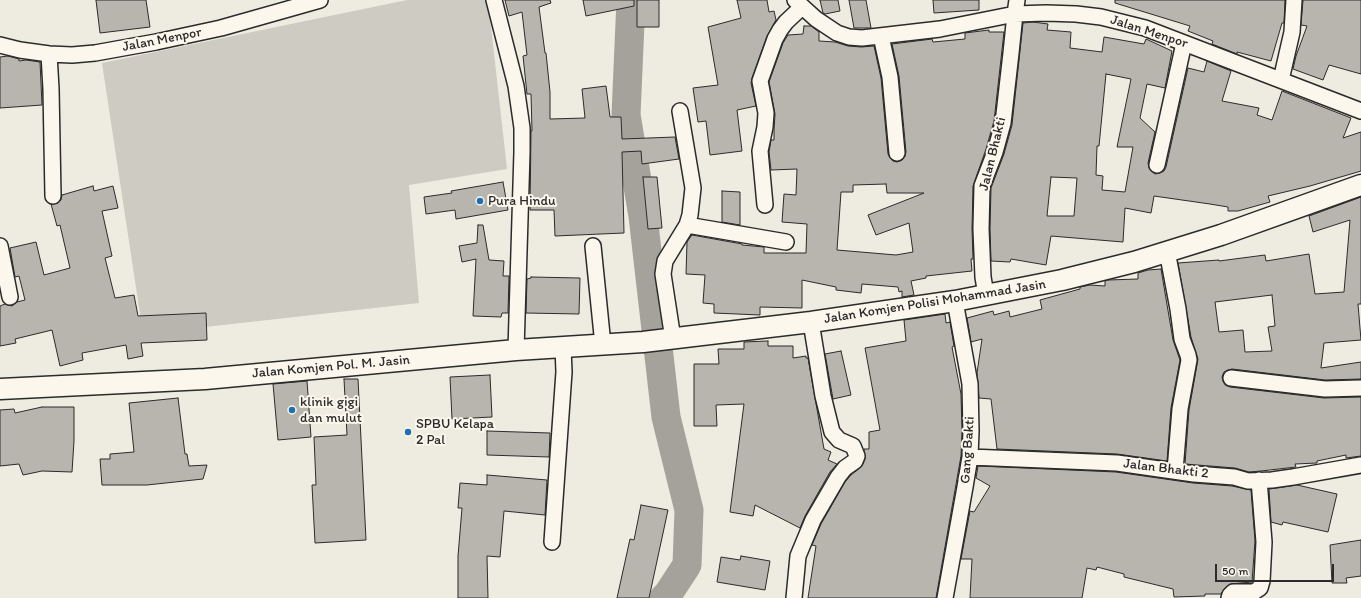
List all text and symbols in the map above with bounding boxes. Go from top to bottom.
street label: Jalan Menpor [1108,12,1190,52]
street label: Jalan Menpor [121,24,203,56]
street label: Jalan Bhakti [976,116,1010,192]
place label: Pura Hindu [488,193,556,209]
marker: Pura Hindu [475,196,485,206]
street label: Jalan Komjen Polisi Mohammad Jasin [823,276,1047,328]
street label: Jalan Komjen Pol. M. Jasin [251,352,411,382]
place label: klinik gigi dan mulut [300,394,362,426]
marker: klinik gigi dan mulut [287,405,297,415]
place label: SPBU Kelapa 2 Pal [416,416,494,448]
street label: Gang Bakti [957,416,979,484]
marker: SPBU Kelapa 2 Pal [403,427,413,437]
street label: Jalan Bhakti 2 [1122,455,1210,483]
scale bar [1217,556,1336,582]
text: 50 m [1222,564,1248,578]

